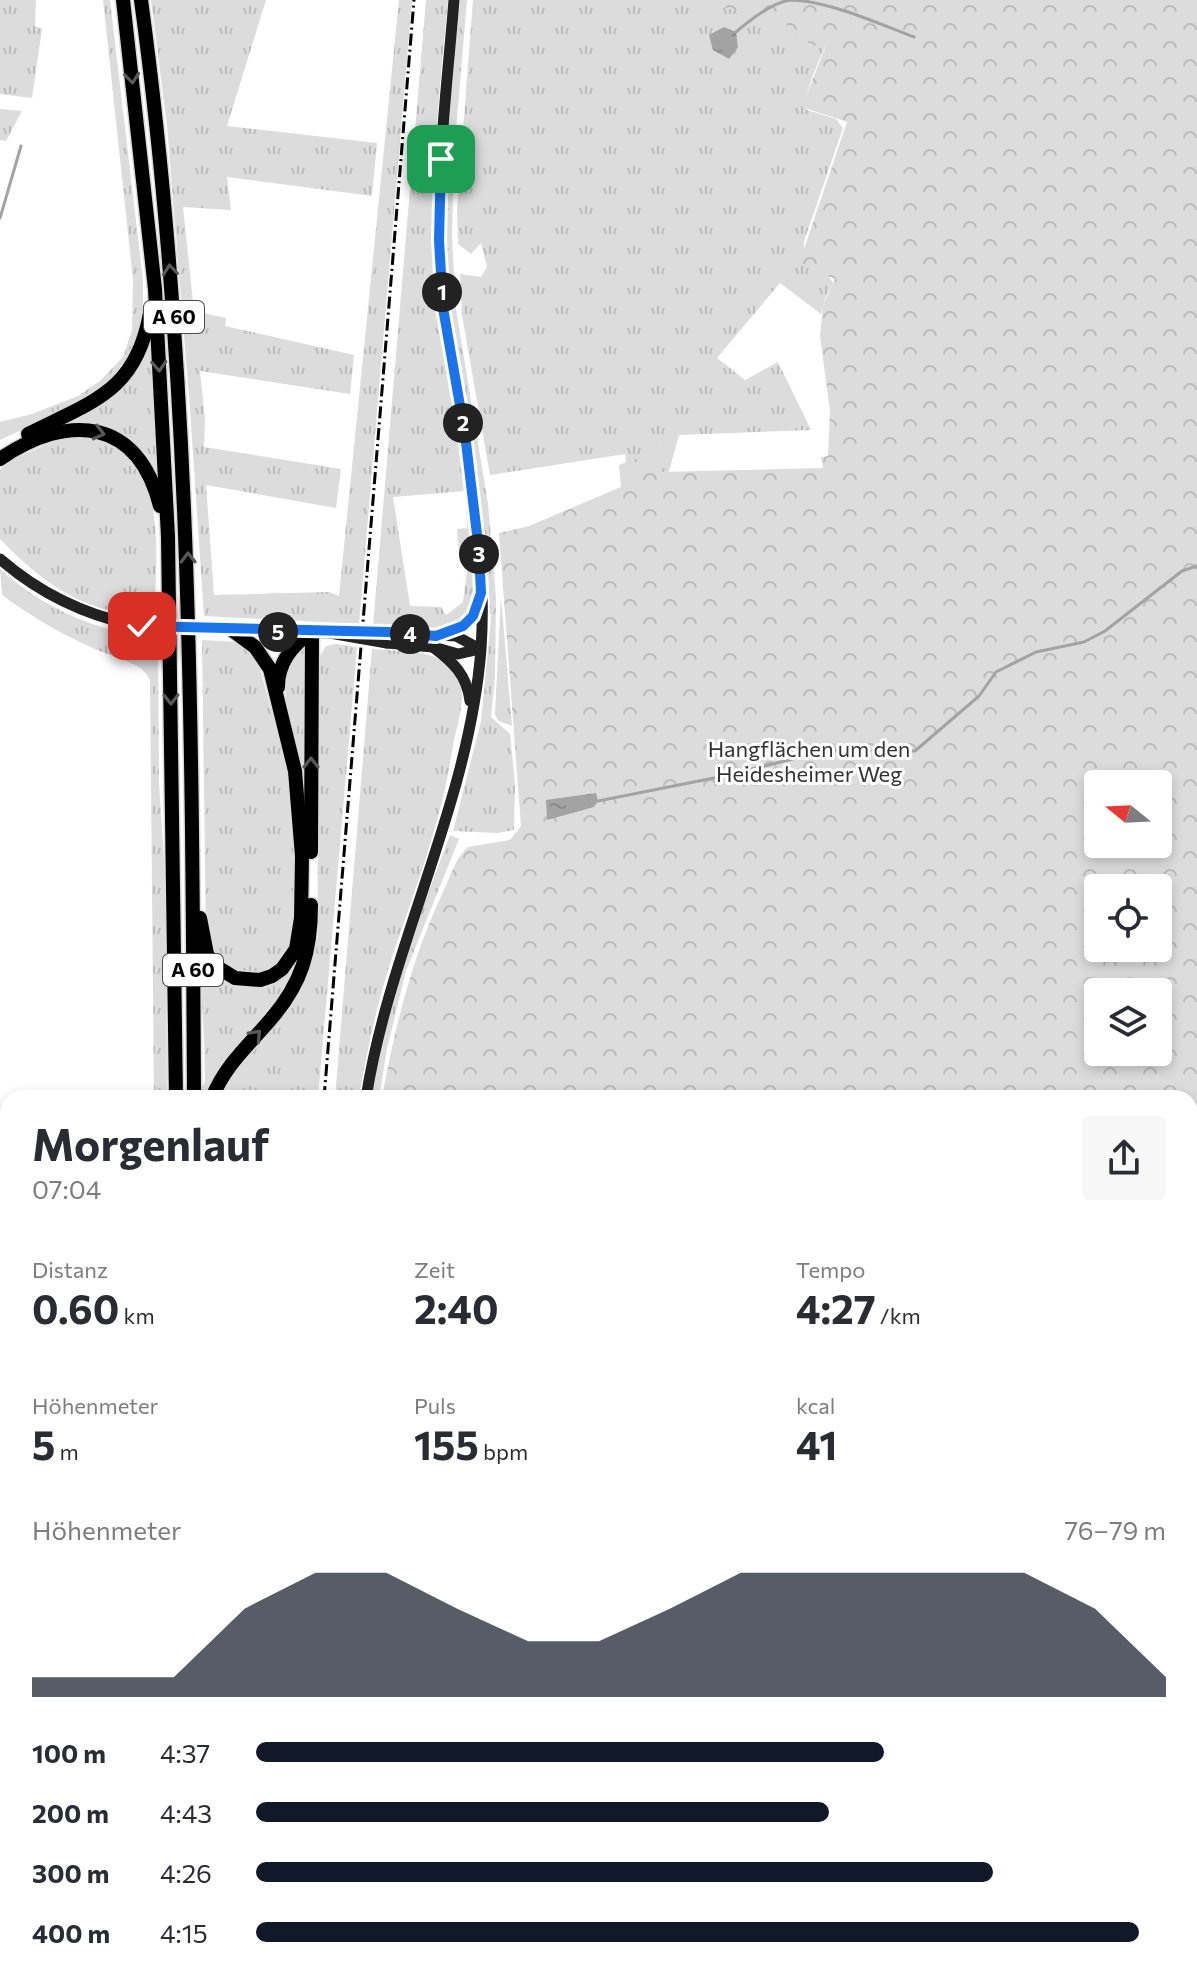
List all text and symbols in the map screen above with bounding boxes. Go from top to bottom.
one-way arrow [123,71,140,84]
pin [407,125,475,193]
icon: arrive [419,137,463,181]
one-way arrow [162,263,179,276]
pin: 1 [422,272,462,312]
text: 1 [437,278,447,305]
road number: A 60 [144,301,204,333]
one-way arrow [150,360,167,373]
pin: 2 [443,403,483,443]
text: 2 [457,409,469,436]
one-way arrow [91,424,105,440]
pin: 3 [459,534,499,574]
text: 3 [473,540,485,567]
one-way arrow [179,551,196,564]
pin [108,592,176,660]
icon: check [120,604,164,648]
pin: 5 [258,612,298,652]
pin: 4 [390,614,430,654]
text: 5 [272,618,284,645]
text: 4 [403,620,417,647]
one-way arrow [162,693,180,706]
park label: Hangflächen um den Heidesheimer Weg [708,735,910,787]
one-way arrow [302,756,320,769]
north arrow [1084,770,1172,858]
map controls [1084,770,1172,1066]
button: locate [1084,874,1172,962]
road number: A 60 [163,954,223,986]
button: layers [1084,978,1172,1066]
one-way arrow [247,1030,261,1044]
text: Morgenlauf [32,1116,269,1170]
button: share [1082,1116,1166,1200]
text: 07:04 [32,1173,101,1204]
text: Distanz [32,1256,108,1283]
text: Zeit [414,1256,455,1283]
text: Tempo [796,1256,865,1283]
text: 0.60 [32,1283,119,1332]
text: 2:40 [414,1283,498,1332]
text: 4:27 [796,1283,876,1332]
text: km [119,1302,155,1329]
text: /km [876,1302,921,1329]
text: Höhenmeter [32,1392,158,1419]
text: Puls [414,1392,456,1419]
text: kcal [796,1392,835,1419]
text: 5 [32,1419,55,1468]
text: 155 [414,1419,479,1468]
text: 41 [796,1419,837,1468]
text: m [55,1438,79,1465]
text: bpm [479,1438,528,1465]
text: Höhenmeter [32,1514,181,1545]
text: 76–79 m [1064,1514,1166,1545]
text: 100 m [32,1737,106,1768]
text: 4:37 [160,1737,210,1768]
text: 200 m [32,1797,109,1828]
text: 4:43 [160,1797,212,1828]
text: 300 m [32,1857,109,1888]
text: 4:26 [160,1857,212,1888]
text: 400 m [32,1917,110,1948]
text: 4:15 [160,1917,208,1948]

